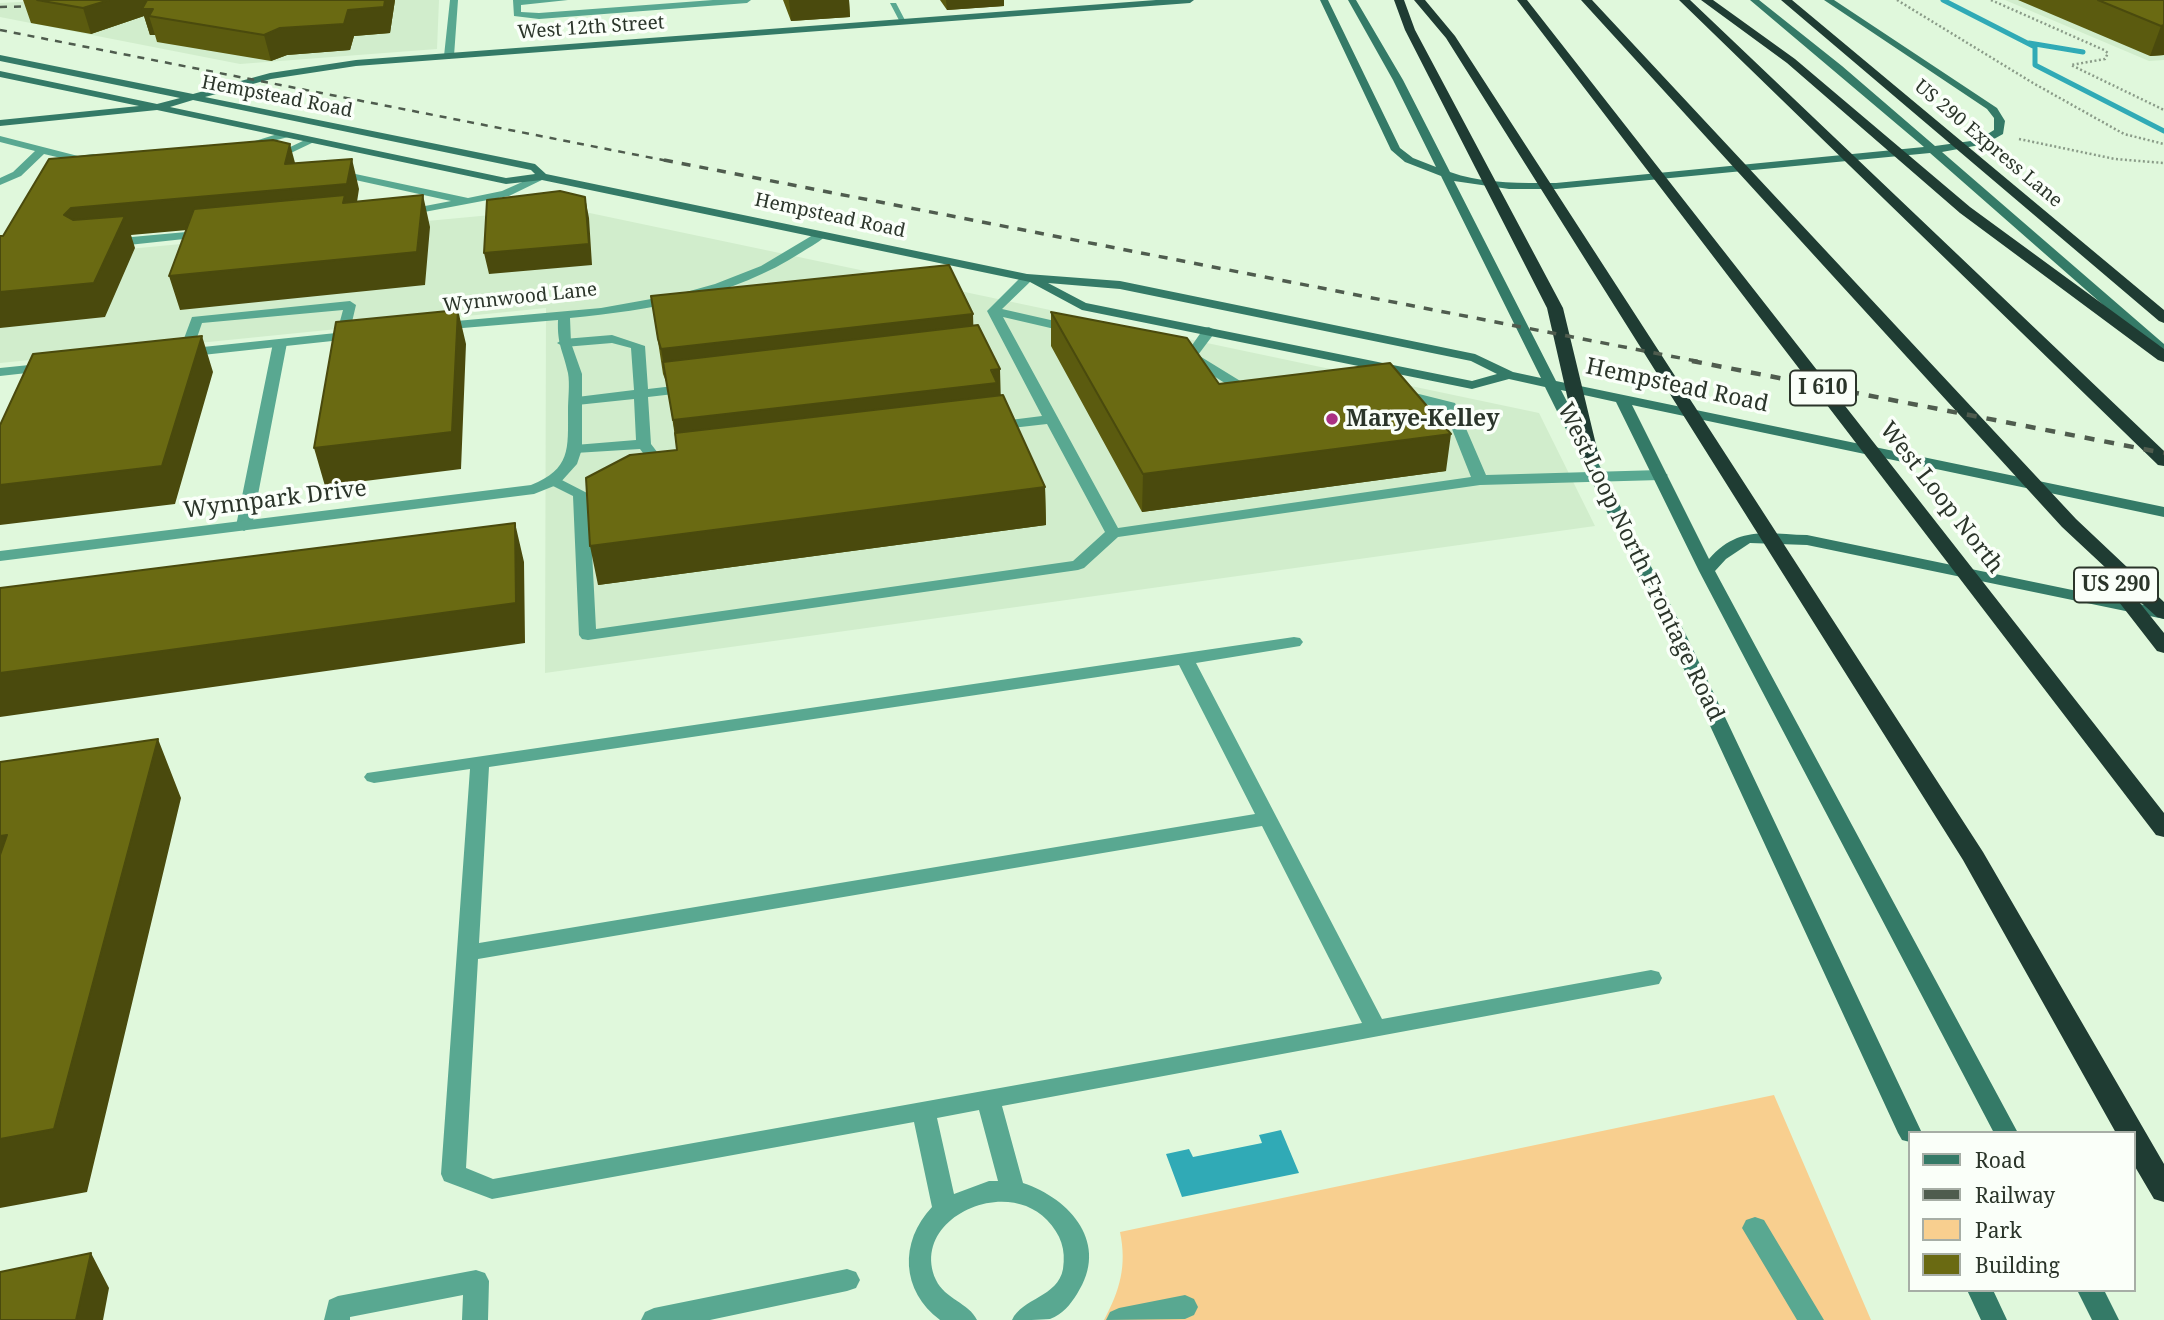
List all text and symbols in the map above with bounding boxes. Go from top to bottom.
street label: West 12th Street [517,11,665,45]
street label: Hempstead Road [200,71,354,123]
street label: US 290 Express Lane [1909,75,2067,213]
street label: Hempstead Road [753,189,907,243]
street label: Wynnwood Lane [442,279,598,317]
street label: Hempstead Road [1583,353,1771,419]
road number: I 610 [1790,370,1856,406]
street label: West Loop North Frontage Road [1551,398,1729,726]
place label: Marye-Kelley [1346,405,1500,433]
marker: Marye-Kelley [1324,411,1340,427]
street label: West Loop North [1873,417,2009,579]
street label: Wynnpark Drive [182,475,368,525]
road number: US 290 [2074,568,2158,602]
legend [1909,1131,2136,1292]
text: Road [1975,1146,2026,1174]
text: Railway [1975,1181,2055,1209]
text: Park [1975,1216,2022,1244]
text: Building [1975,1251,2060,1279]

